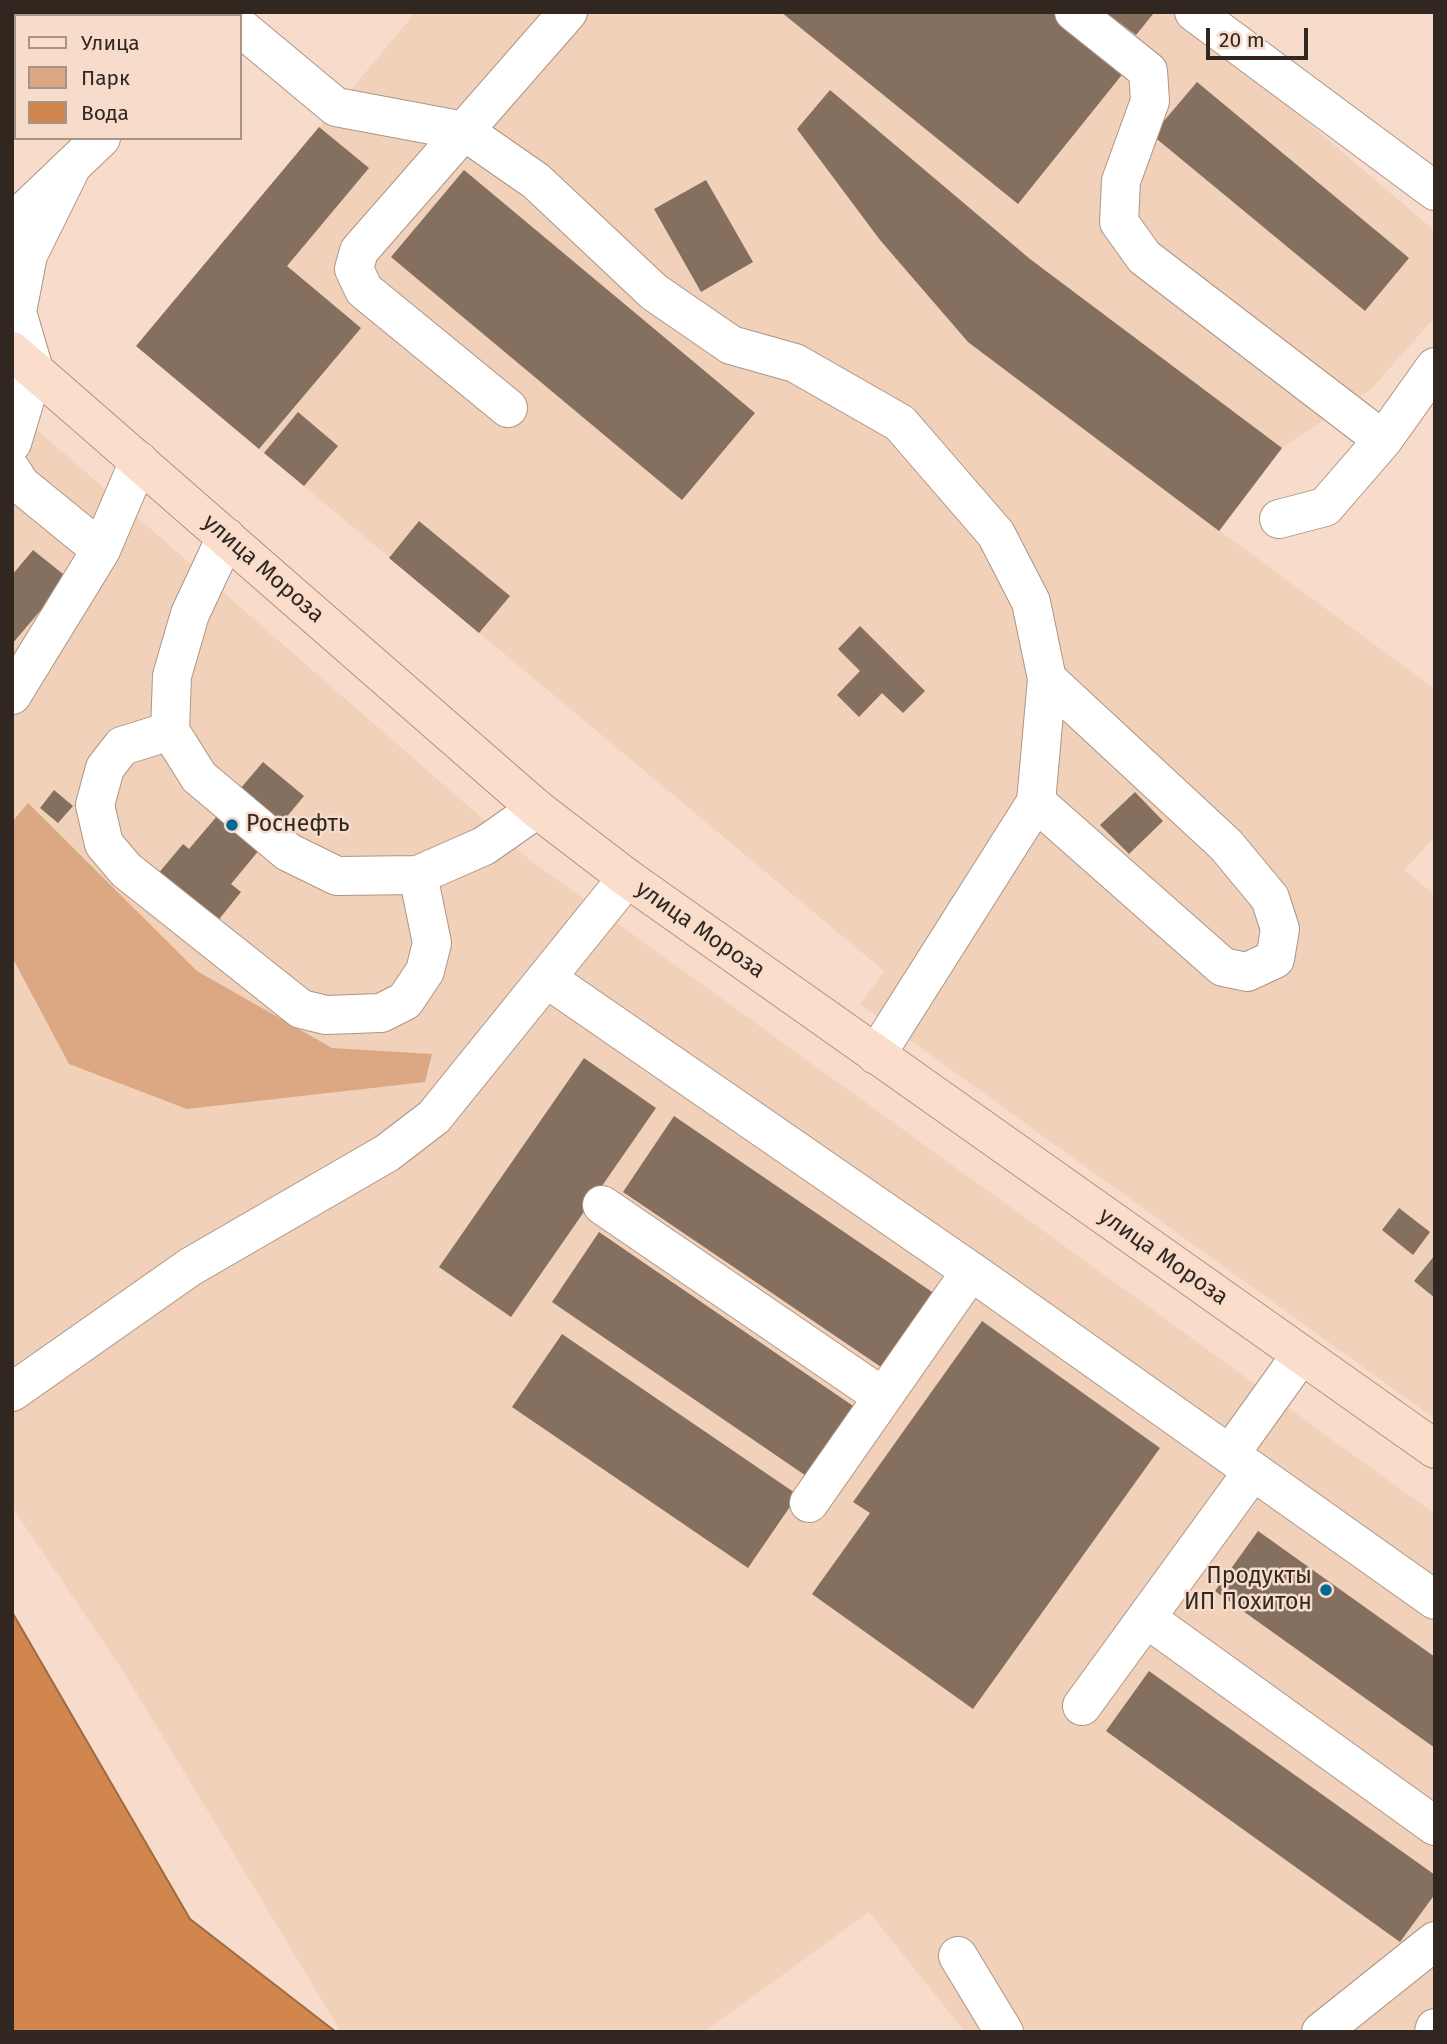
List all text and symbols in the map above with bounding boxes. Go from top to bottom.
legend [14,14,242,140]
scale bar [1209,14,1310,58]
text: 20 m [1219,27,1265,53]
text: Улица [81,30,140,56]
text: Парк [81,65,130,91]
text: Вода [81,100,129,126]
street label: улица Мороза [197,509,329,629]
place label: Роснефть [246,811,350,839]
marker: Роснефть [224,817,240,833]
street label: улица Мороза [630,875,770,985]
street label: улица Мороза [1093,1202,1233,1312]
place label: Продукты ИП Похитон [1184,1563,1312,1617]
marker: Продукты ИП Похитон [1318,1582,1334,1598]

